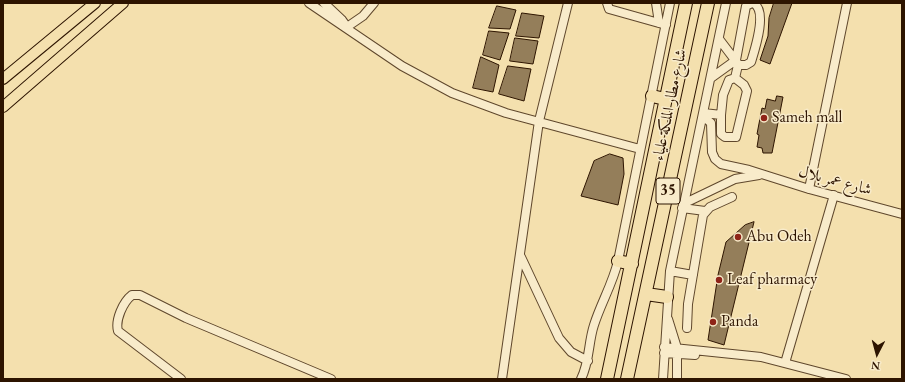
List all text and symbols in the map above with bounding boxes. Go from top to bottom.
street label: شارع مطار الملكة علياء [649,47,691,163]
place label: Sameh mall [772,108,842,128]
marker: Sameh mall [759,113,769,123]
street label: شارع عمر بلال [796,162,874,200]
road number: 35 [656,178,680,204]
place label: Abu Odeh [746,227,812,247]
marker: Abu Odeh [733,232,743,242]
place label: Leaf pharmacy [727,270,817,290]
marker: Leaf pharmacy [714,275,724,285]
place label: Panda [721,312,758,332]
marker: Panda [708,317,718,327]
north arrow [857,334,897,374]
text: N [871,359,881,373]

